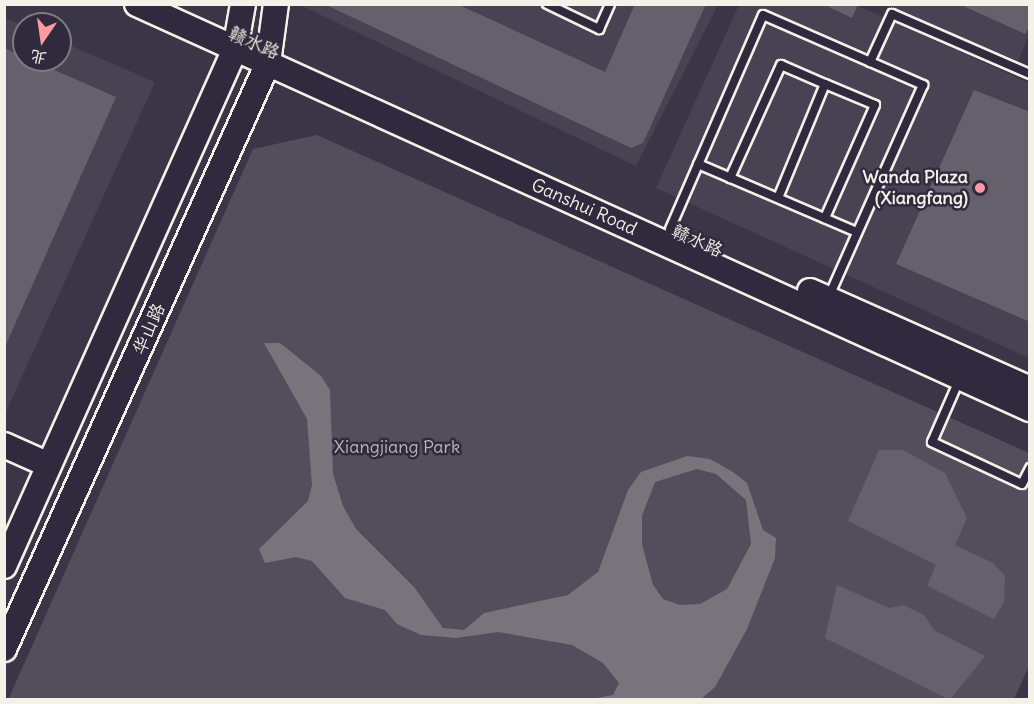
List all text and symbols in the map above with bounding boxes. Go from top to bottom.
north arrow [12,12,72,72]
street label: 赣水路 [225,22,283,64]
text: 北 [28,46,48,69]
place label: Wanda Plaza (Xiangfang) [863,167,968,210]
street label: Ganshui Road [528,174,640,240]
marker: Wanda Plaza (Xiangfang) [973,181,987,195]
street label: 赣水路 [668,220,726,262]
street label: 华山路 [128,300,170,358]
park label: Xiangjiang Park [334,436,460,458]

